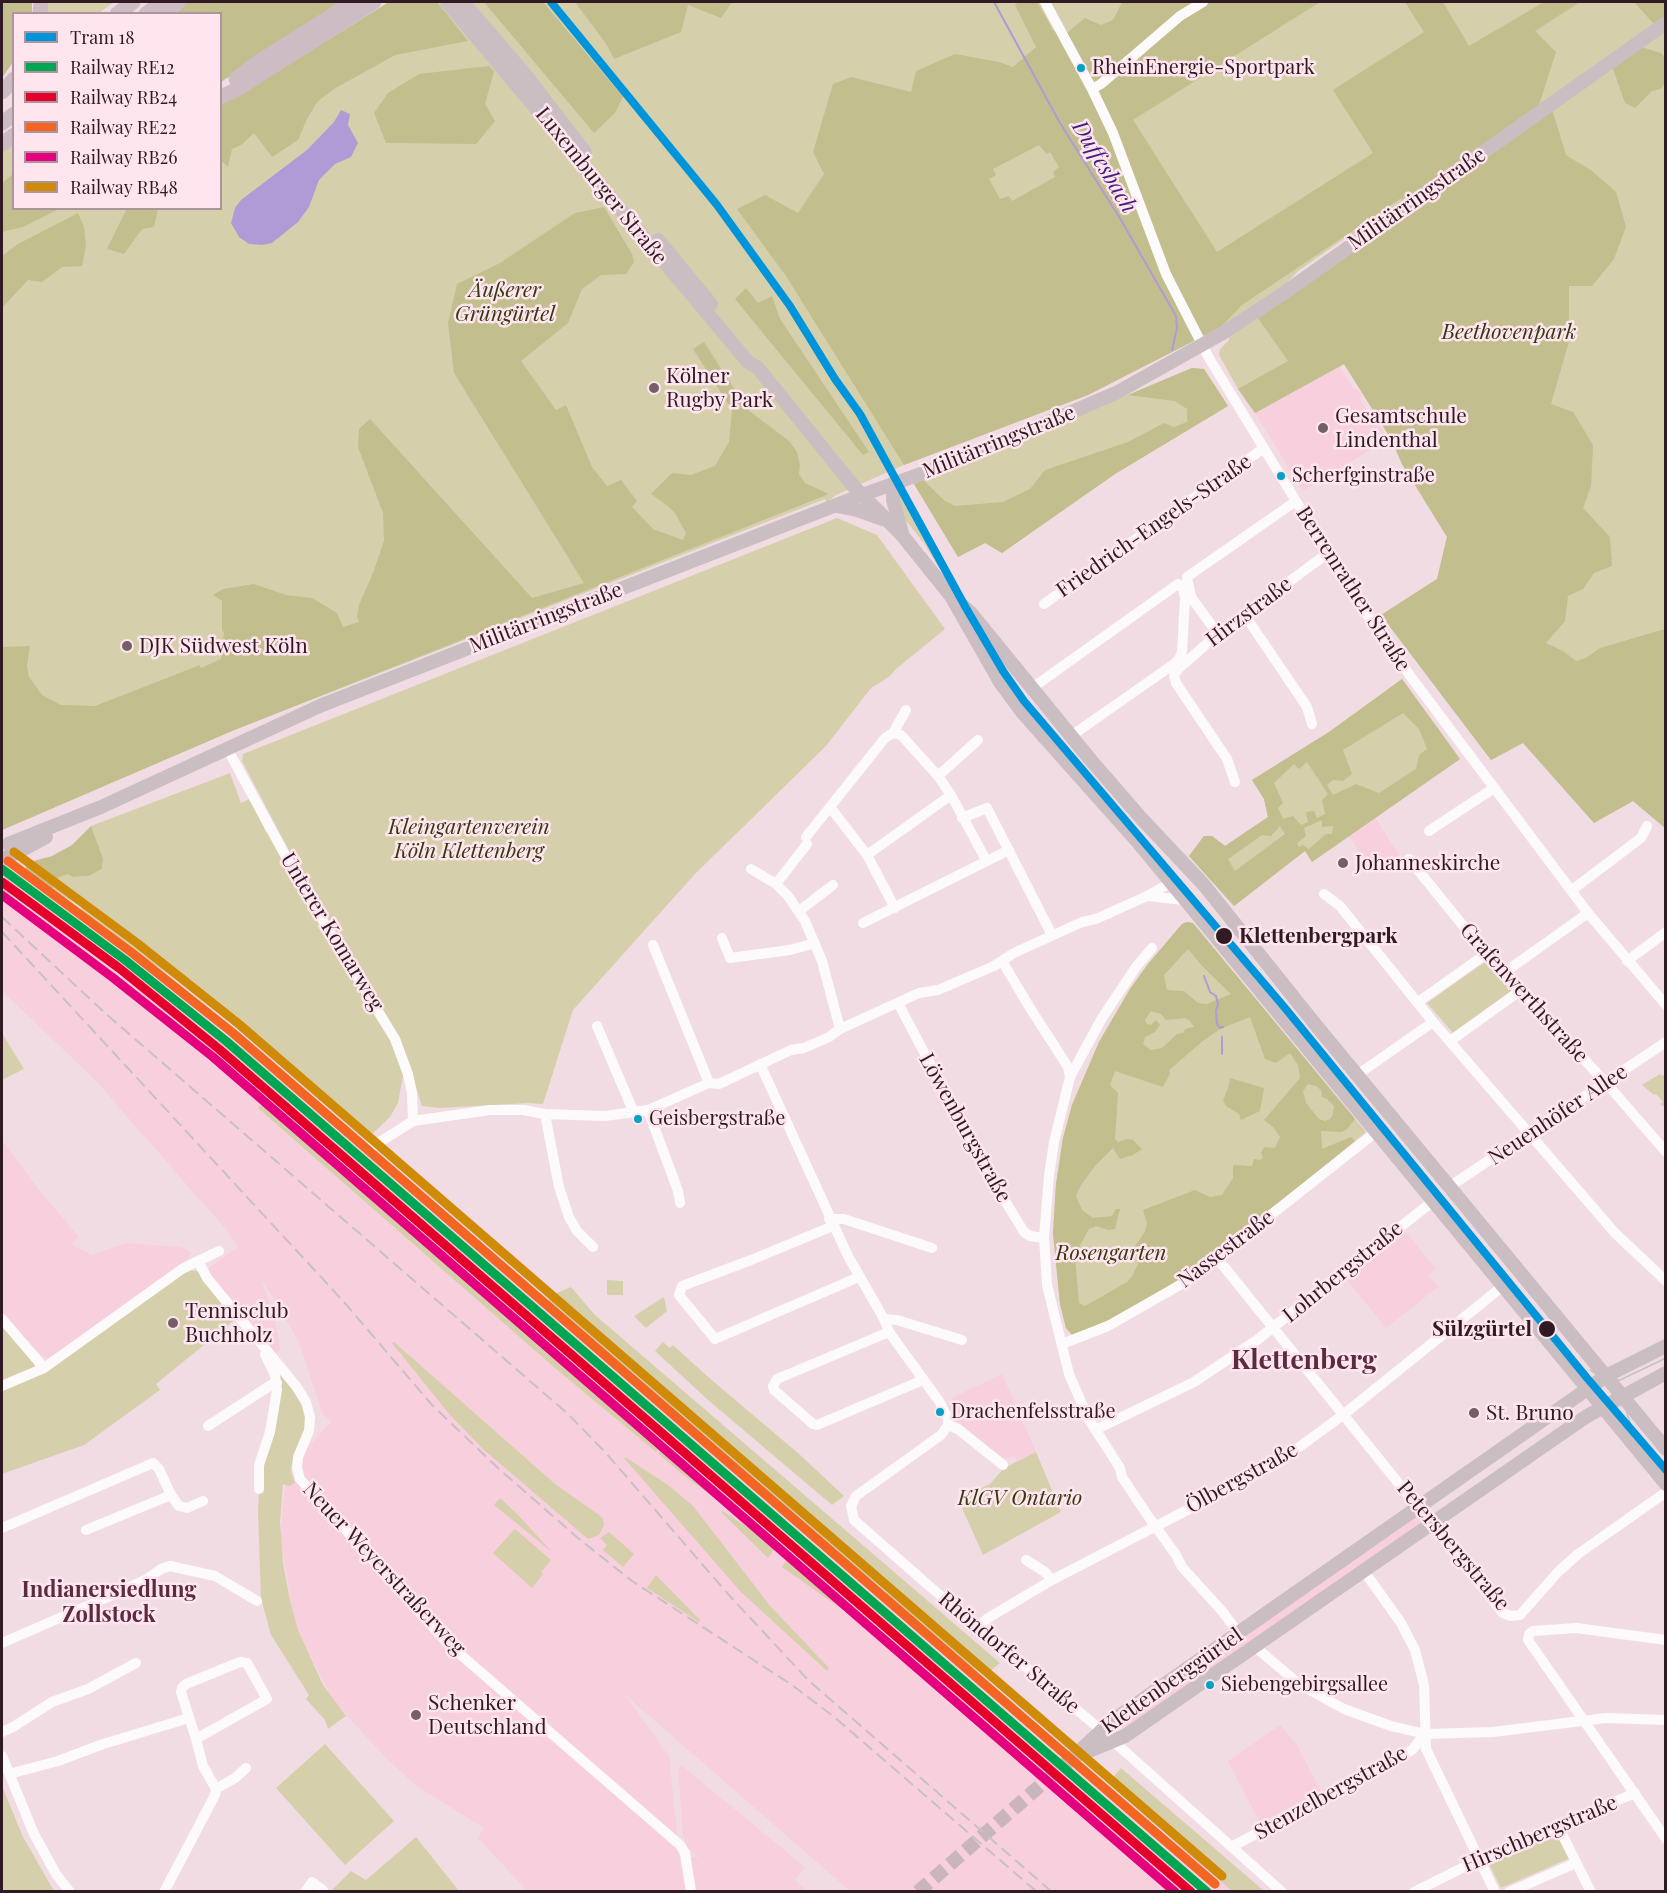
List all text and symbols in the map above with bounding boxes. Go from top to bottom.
legend [12,12,222,210]
text: Tram 18 [70,25,135,49]
text: Railway RE12 [70,55,175,79]
place label: RheinEnergie-Sportpark [1092,56,1315,80]
marker: RheinEnergie-Sportpark [1075,62,1087,74]
text: Railway RB24 [70,85,177,109]
street label: Luxemburger Straße [530,102,672,270]
text: Railway RE22 [70,115,177,139]
water label: Duffesbach [1066,116,1142,218]
street label: Militärringstraße [1343,142,1491,256]
text: Railway RB26 [70,145,178,169]
text: Railway RB48 [70,175,178,199]
park label: Äußerer Grüngürtel [455,277,555,327]
park label: Beethovenpark [1442,319,1576,345]
place label: Kölner Rugby Park [666,363,773,413]
marker: Kölner Rugby Park [647,381,661,395]
street label: Militärringstraße [919,400,1079,484]
place label: Gesamtschule Lindenthal [1335,403,1467,453]
marker: Gesamtschule Lindenthal [1316,421,1330,435]
street label: Friedrich-Engels-Straße [1052,449,1256,603]
place label: Scherfginstraße [1292,464,1435,488]
marker: Scherfginstraße [1275,470,1287,482]
street label: Berrenrather Straße [1290,502,1416,676]
street label: Hirzstraße [1201,572,1297,652]
street label: Militärringstraße [466,577,626,659]
place label: DJK Südwest Köln [139,633,308,659]
marker: DJK Südwest Köln [120,639,134,653]
park label: Kleingartenverein Köln Klettenberg [388,814,550,864]
street label: Unterer Komarweg [275,848,389,1016]
place label: Johanneskirche [1355,850,1500,876]
marker: Johanneskirche [1336,856,1350,870]
street label: Grafenwerthstraße [1455,918,1593,1068]
place label: Klettenbergpark [1239,923,1398,949]
marker: Klettenbergpark [1214,926,1234,946]
street label: Löwenburgstraße [914,1049,1016,1207]
street label: Neuenhöfer Allee [1484,1059,1632,1171]
place label: Geisbergstraße [649,1107,785,1131]
marker: Geisbergstraße [632,1113,644,1125]
street label: Nassestraße [1173,1205,1279,1293]
street label: Lohrbergstraße [1278,1216,1408,1328]
park label: Rosengarten [1056,1240,1166,1266]
place label: Tennisclub Buchholz [185,1298,289,1348]
marker: Tennisclub Buchholz [166,1316,180,1330]
place label: Sülzgürtel [1432,1316,1532,1342]
marker: Sülzgürtel [1537,1319,1557,1339]
district label: Klettenberg [1231,1345,1377,1377]
place label: Drachenfelsstraße [951,1400,1116,1424]
place label: St. Bruno [1486,1400,1574,1426]
marker: Drachenfelsstraße [934,1406,946,1418]
marker: St. Bruno [1467,1406,1481,1420]
street label: Ölbergstraße [1182,1437,1302,1519]
street label: Petersbergstraße [1391,1476,1515,1616]
street label: Neuer Weyerstraßerweg [297,1477,471,1661]
park label: KlGV Ontario [958,1485,1082,1511]
district label: Indianersiedlung Zollstock [21,1577,197,1628]
street label: Rhöndorfer Straße [933,1587,1085,1719]
street label: Klettenberggürtel [1096,1623,1248,1739]
place label: Siebengebirgsallee [1221,1673,1388,1697]
marker: Siebengebirgsallee [1204,1679,1216,1691]
place label: Schenker Deutschland [428,1690,547,1740]
marker: Schenker Deutschland [409,1708,423,1722]
street label: Stenzelbergstraße [1250,1741,1412,1845]
street label: Hirschbergstraße [1459,1790,1621,1878]

